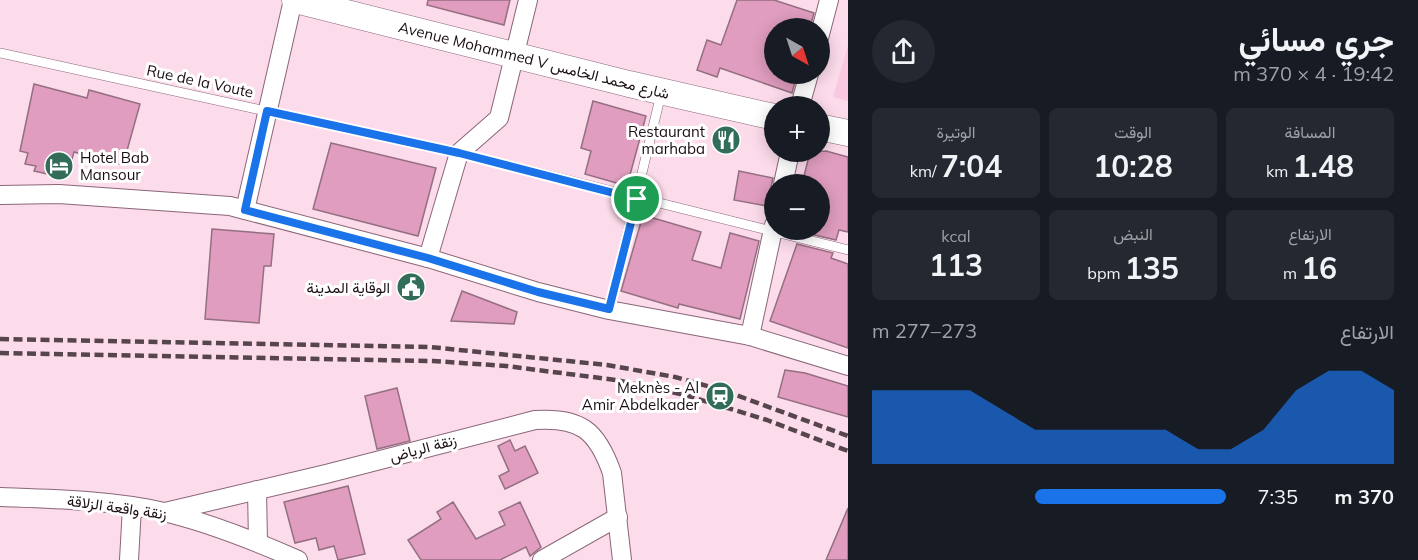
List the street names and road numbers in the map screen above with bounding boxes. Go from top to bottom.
street label: Avenue Mohammed V شارع محمد الخامس [396,17,672,105]
street label: Rue de la Voute [145,60,255,102]
street label: زنقة الرياض [387,430,459,467]
street label: زنقة واقعة الزلاقة [66,491,168,523]

